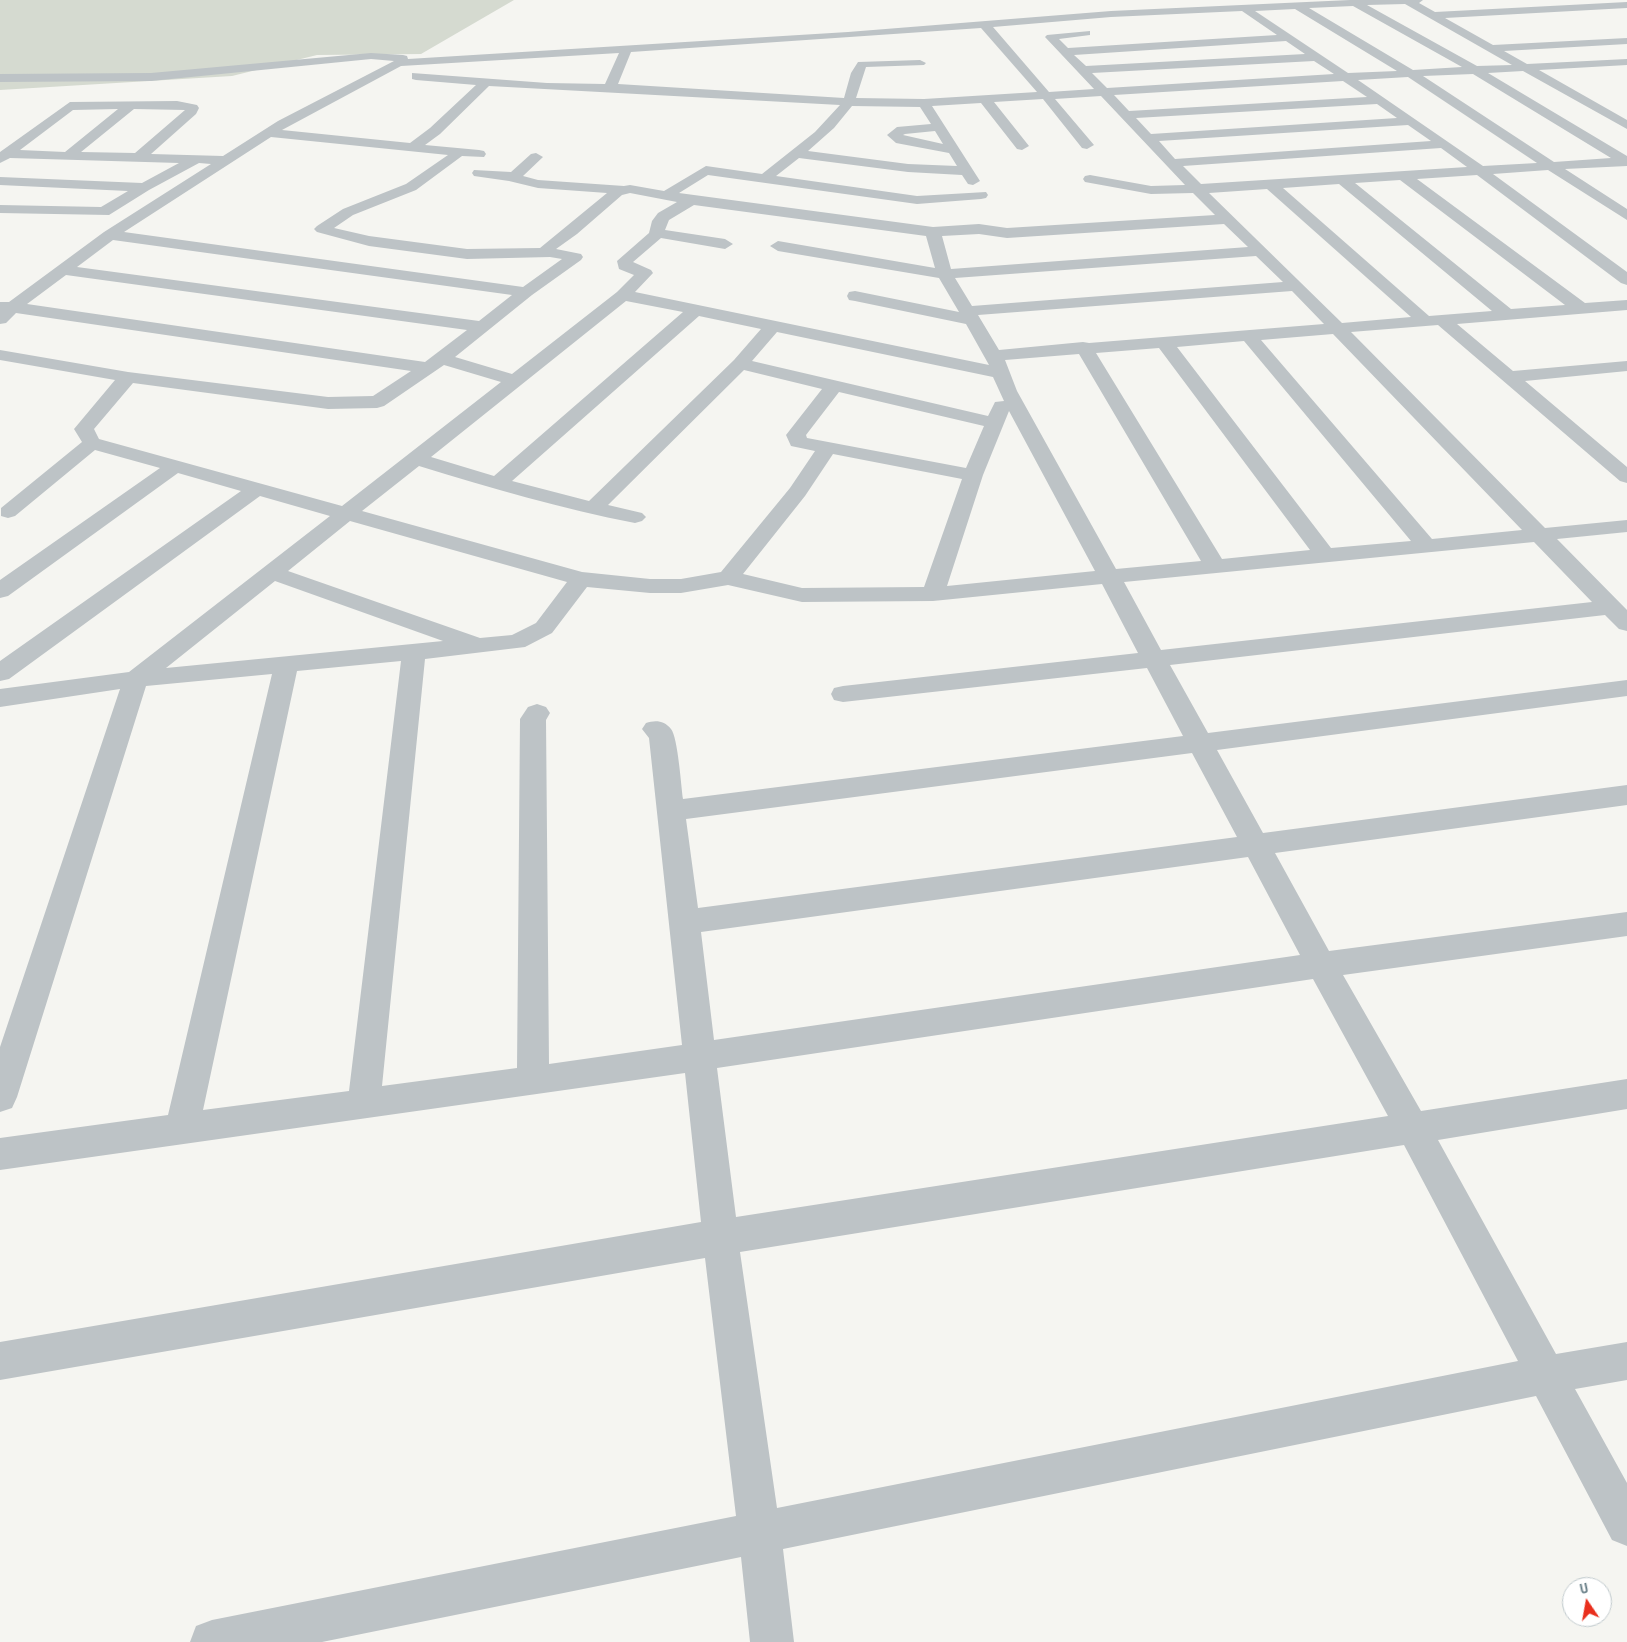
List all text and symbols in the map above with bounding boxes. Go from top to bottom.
north arrow [1562,1577,1612,1627]
text: U [1578,1579,1590,1598]

